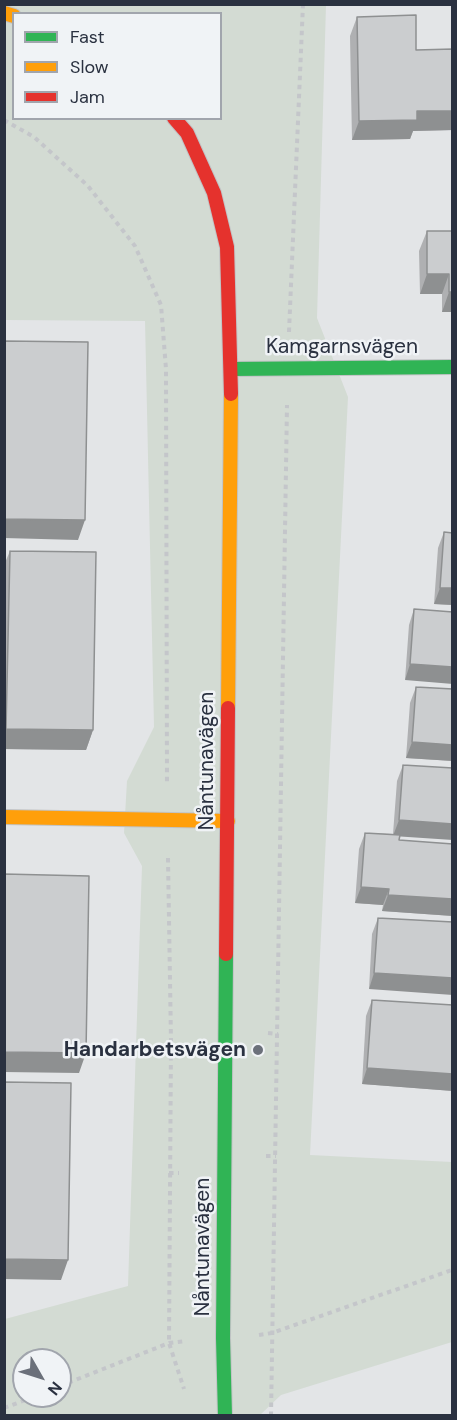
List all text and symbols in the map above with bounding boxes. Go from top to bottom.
legend [12,12,222,120]
text: Fast [70,25,105,49]
text: Slow [70,55,109,79]
text: Jam [70,85,105,109]
street label: Kamgarnsvägen [266,334,418,360]
street label: Nåntunavägen [194,692,220,830]
place label: Handarbetsvägen [64,1037,246,1063]
marker: Handarbetsvägen [251,1043,265,1057]
street label: Nåntunavägen [190,1178,216,1316]
north arrow [12,1348,72,1408]
text: N [43,1377,67,1400]

